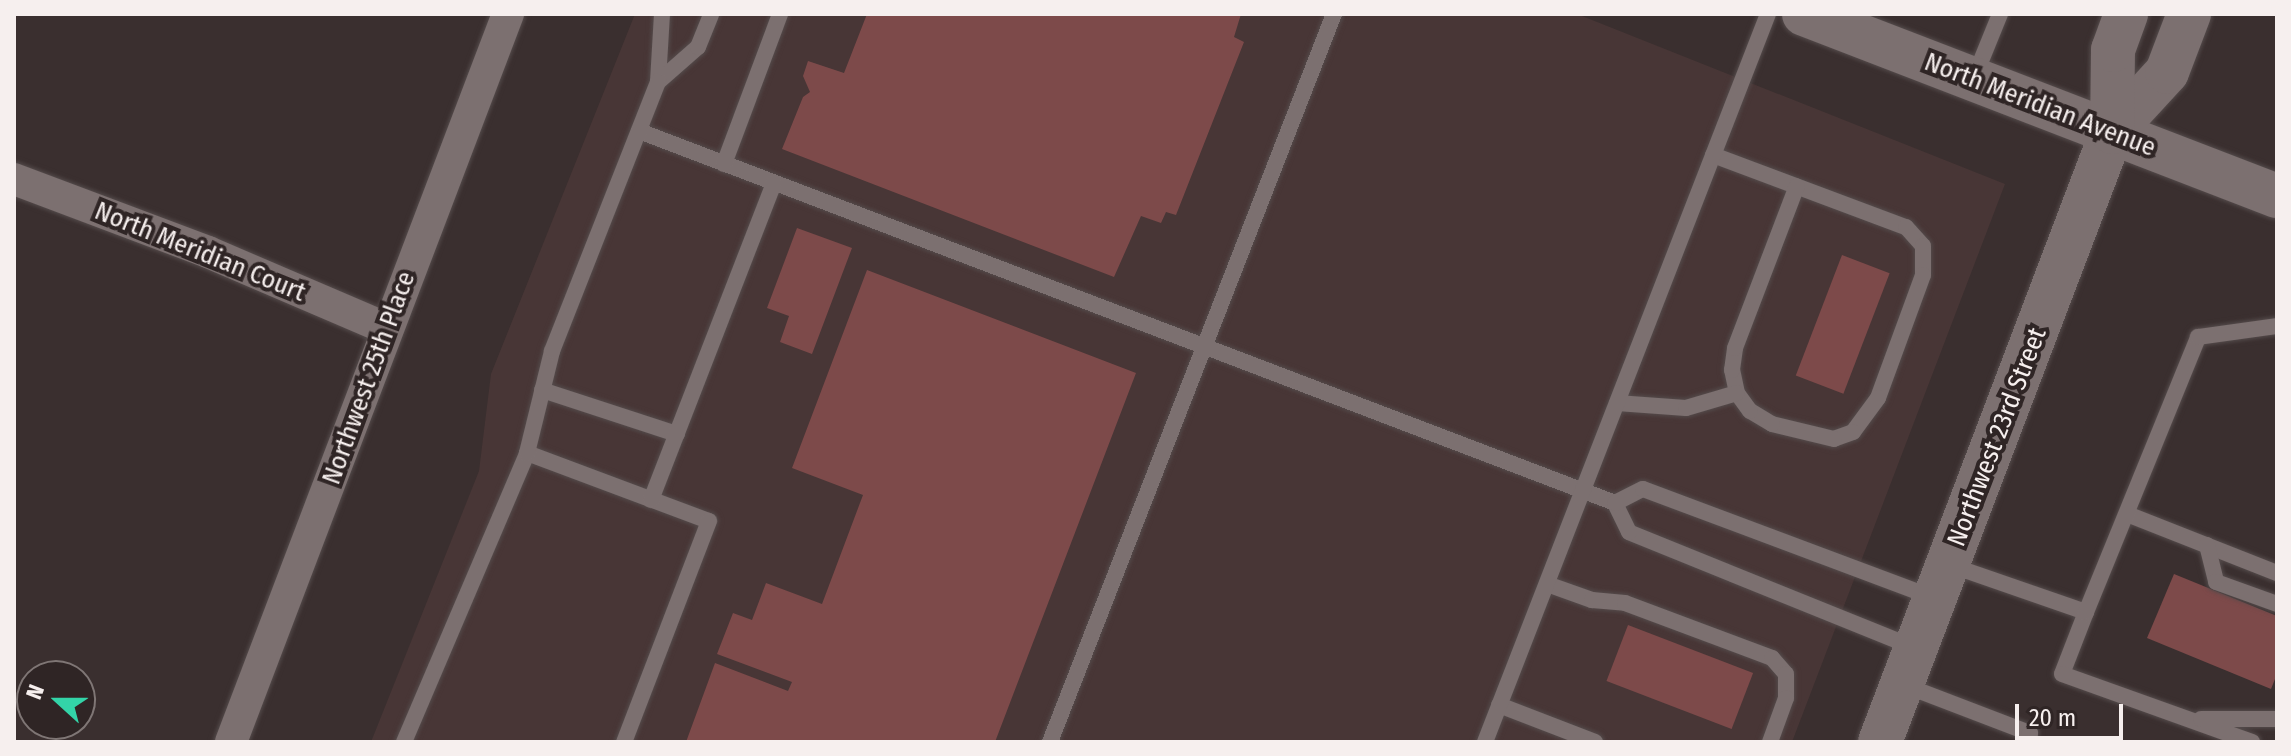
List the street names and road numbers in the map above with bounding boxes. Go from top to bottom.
street label: North Meridian Avenue [1920,47,2160,163]
street label: North Meridian Court [90,196,310,308]
street label: Northwest 25th Place [316,267,422,489]
street label: Northwest 23rd Street [1941,323,2053,551]

